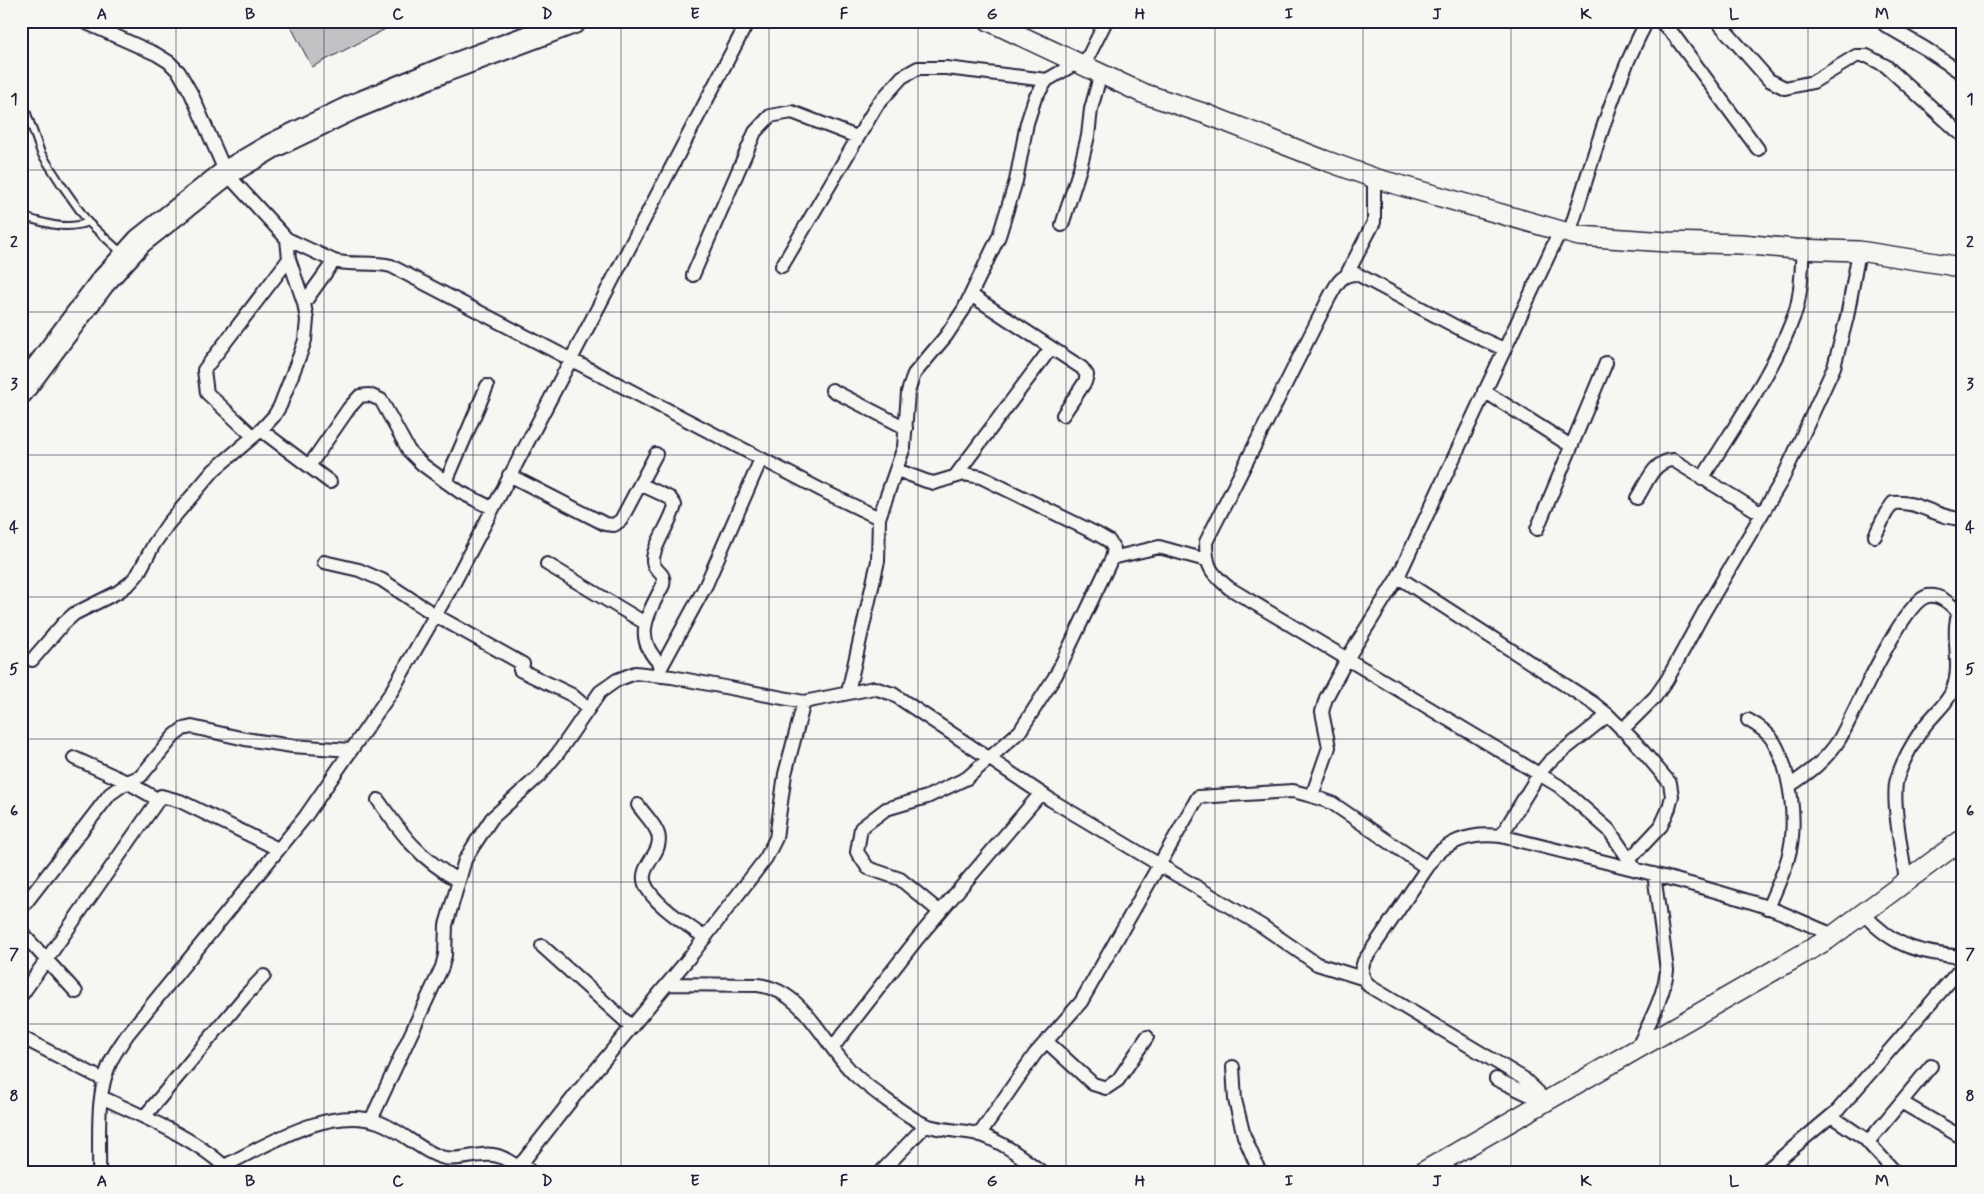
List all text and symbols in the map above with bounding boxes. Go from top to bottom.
text: A [97,4,107,25]
text: B [245,4,255,25]
text: C [392,4,404,25]
text: D [541,4,553,25]
text: E [690,4,700,25]
text: F [840,4,849,25]
text: G [987,4,998,25]
text: H [1135,4,1146,25]
text: I [1285,4,1294,25]
text: J [1432,4,1442,25]
text: K [1580,4,1592,25]
text: L [1729,4,1740,25]
text: M [1875,4,1889,25]
text: 1 [10,89,18,110]
text: 1 [1966,89,1974,110]
text: 2 [10,232,18,253]
text: 2 [1966,232,1974,253]
text: 3 [10,374,18,395]
text: 3 [1966,374,1974,395]
text: 4 [9,517,19,538]
text: 4 [1965,517,1975,538]
text: 5 [9,659,19,680]
text: 5 [1965,659,1975,680]
text: 6 [10,801,18,822]
text: 6 [1966,801,1974,822]
text: 7 [9,944,19,965]
text: 7 [1965,944,1975,965]
text: 8 [9,1086,19,1107]
text: 8 [1965,1086,1975,1107]
text: A [97,1171,107,1192]
text: B [245,1171,255,1192]
text: C [392,1171,404,1192]
text: D [541,1171,553,1192]
text: E [690,1171,700,1192]
text: F [840,1171,849,1192]
text: G [987,1171,998,1192]
text: H [1135,1171,1146,1192]
text: I [1285,1171,1294,1192]
text: J [1432,1171,1442,1192]
text: K [1580,1171,1592,1192]
text: L [1729,1171,1740,1192]
text: M [1875,1171,1889,1192]

